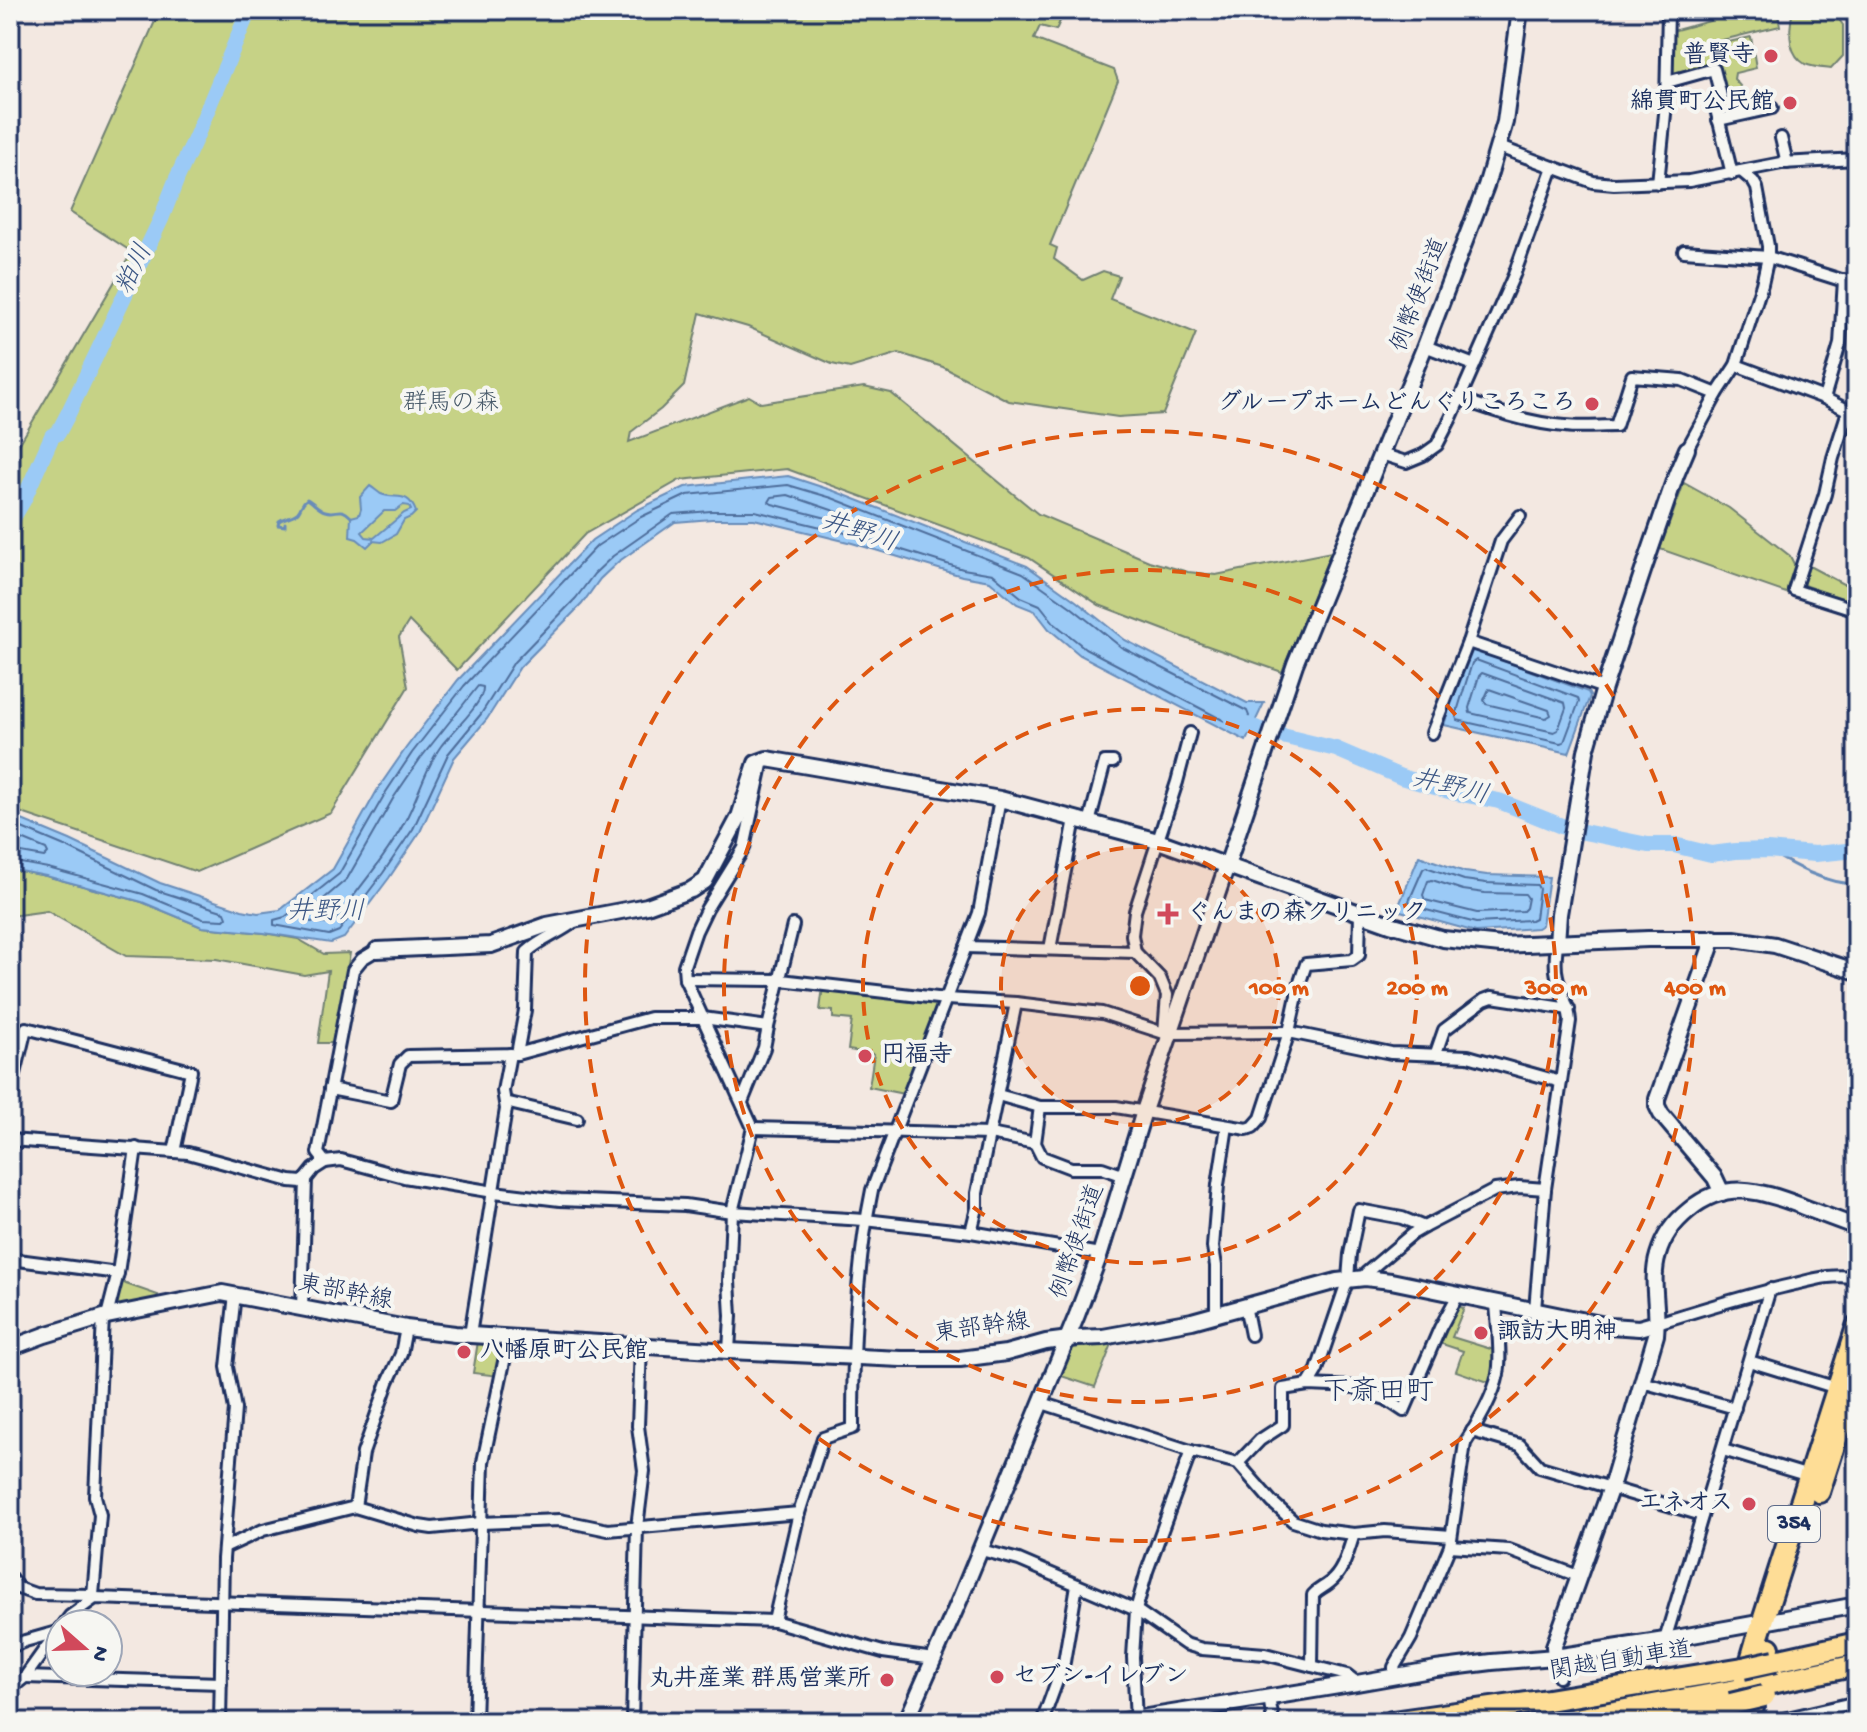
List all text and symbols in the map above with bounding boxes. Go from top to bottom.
place label: 普賢寺 [1683,41,1755,71]
marker: 普賢寺 [1762,47,1780,65]
place label: 綿貫町公民館 [1630,88,1774,118]
marker: 綿貫町公民館 [1781,94,1799,112]
street label: 例幣使街道 [1385,233,1456,356]
water label: 粕川 [110,239,161,300]
park label: 群馬の森 [403,389,499,419]
place label: グループホームどんぐりころころ [1218,389,1576,419]
marker: グループホームどんぐりころころ [1583,395,1601,413]
water label: 井野川 [817,505,902,561]
water label: 井野川 [1408,763,1492,813]
water label: 井野川 [287,896,365,929]
place label: ぐんまの森クリニック [1186,899,1426,929]
marker: ぐんまの森クリニック [1157,903,1179,925]
centre of rings [1126,972,1154,1000]
text: 100 m [1248,975,1309,1004]
text: 200 m [1386,975,1448,1004]
text: 300 m [1524,975,1587,1004]
text: 400 m [1663,975,1726,1004]
place label: 円福寺 [881,1041,953,1071]
marker: 円福寺 [856,1047,874,1065]
street label: 例幣使街道 [1045,1180,1112,1303]
street label: 東部幹線 [295,1270,395,1317]
street label: 東部幹線 [932,1307,1032,1350]
place label: 諏訪大明神 [1497,1318,1617,1348]
marker: 諏訪大明神 [1472,1324,1490,1342]
place label: 八幡原町公民館 [480,1337,648,1367]
marker: 八幡原町公民館 [455,1343,473,1361]
district label: 下斎田町 [1322,1376,1434,1410]
place label: エネオス [1638,1490,1733,1519]
marker: エネオス [1740,1495,1758,1513]
road number: 354 [1768,1506,1820,1542]
north arrow [44,1608,124,1688]
street label: 関越自動車道 [1547,1635,1694,1688]
text: N [84,1642,114,1665]
place label: セブン-イレブン [1013,1663,1189,1692]
place label: 丸井産業 群馬営業所 [649,1665,871,1695]
marker: セブン-イレブン [988,1668,1006,1686]
marker: 丸井産業 群馬営業所 [878,1671,896,1689]

